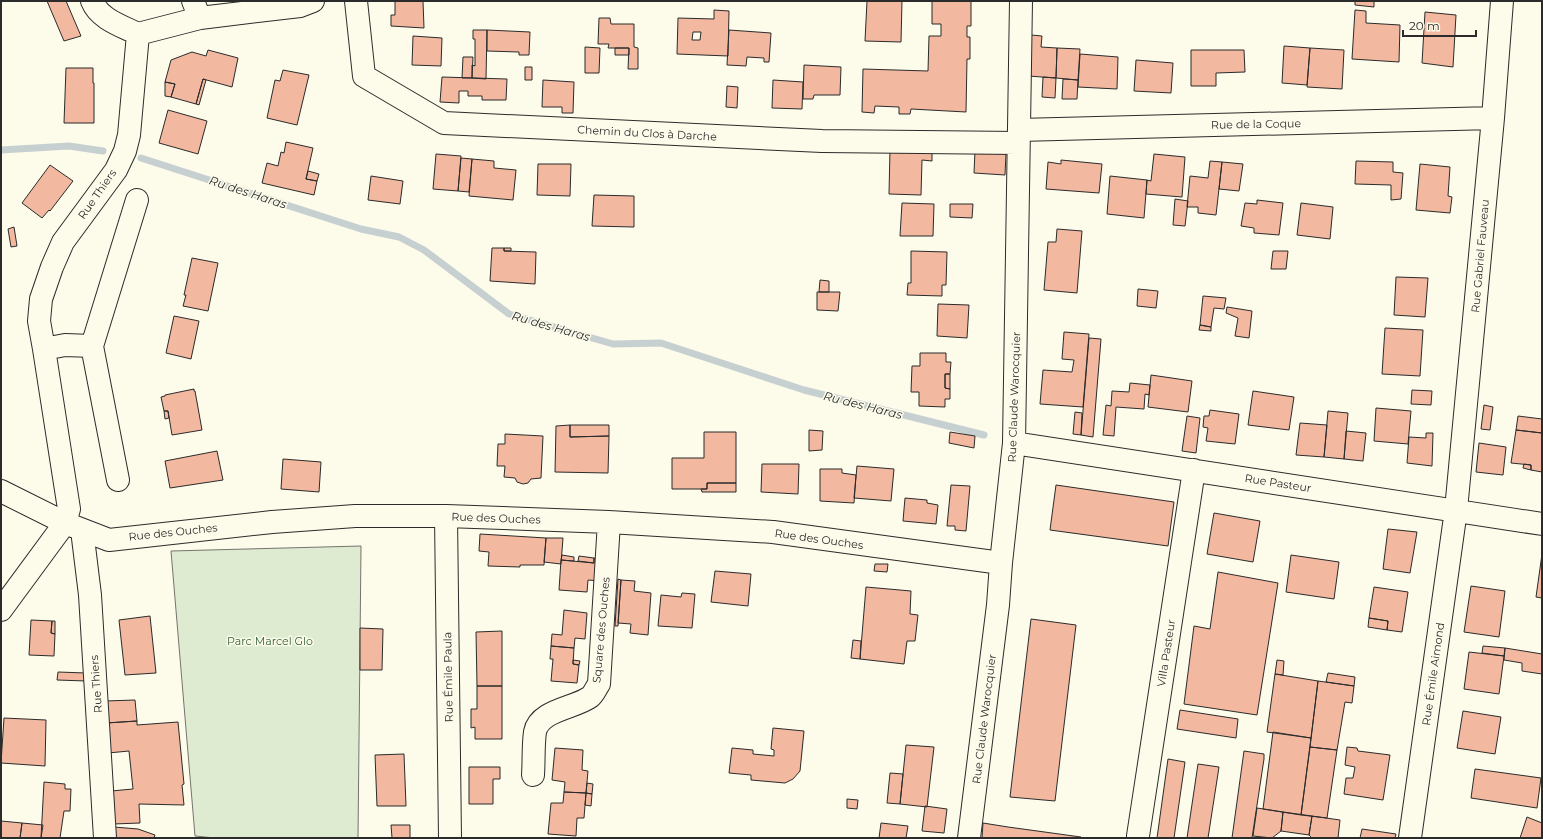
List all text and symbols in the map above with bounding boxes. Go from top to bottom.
scale bar [1403,12,1476,38]
text: 20 m [1409,18,1440,33]
street label: Rue de la Coque [1211,116,1302,132]
street label: Chemin du Clos à Darche [577,122,718,144]
street label: Rue Thiers [75,166,120,222]
water label: Ru des Haras [207,172,289,212]
street label: Rue Gabriel Fauveau [1468,199,1492,313]
water label: Ru des Haras [510,308,592,344]
street label: Rue Claude Warocquier [1005,331,1023,463]
water label: Ru des Haras [822,388,904,422]
street label: Rue Pasteur [1244,471,1312,495]
street label: Rue des Ouches [451,509,542,527]
street label: Rue des Ouches [128,520,219,544]
street label: Rue des Ouches [774,526,865,552]
street label: Square des Ouches [589,576,613,684]
street label: Villa Pasteur [1154,618,1178,688]
street label: Rue Émile Aimond [1419,622,1447,726]
street label: Rue Émile Paula [440,632,456,722]
park label: Parc Marcel Glo [227,634,313,648]
street label: Rue Claude Warocquier [969,653,999,785]
street label: Rue Thiers [87,654,105,713]

